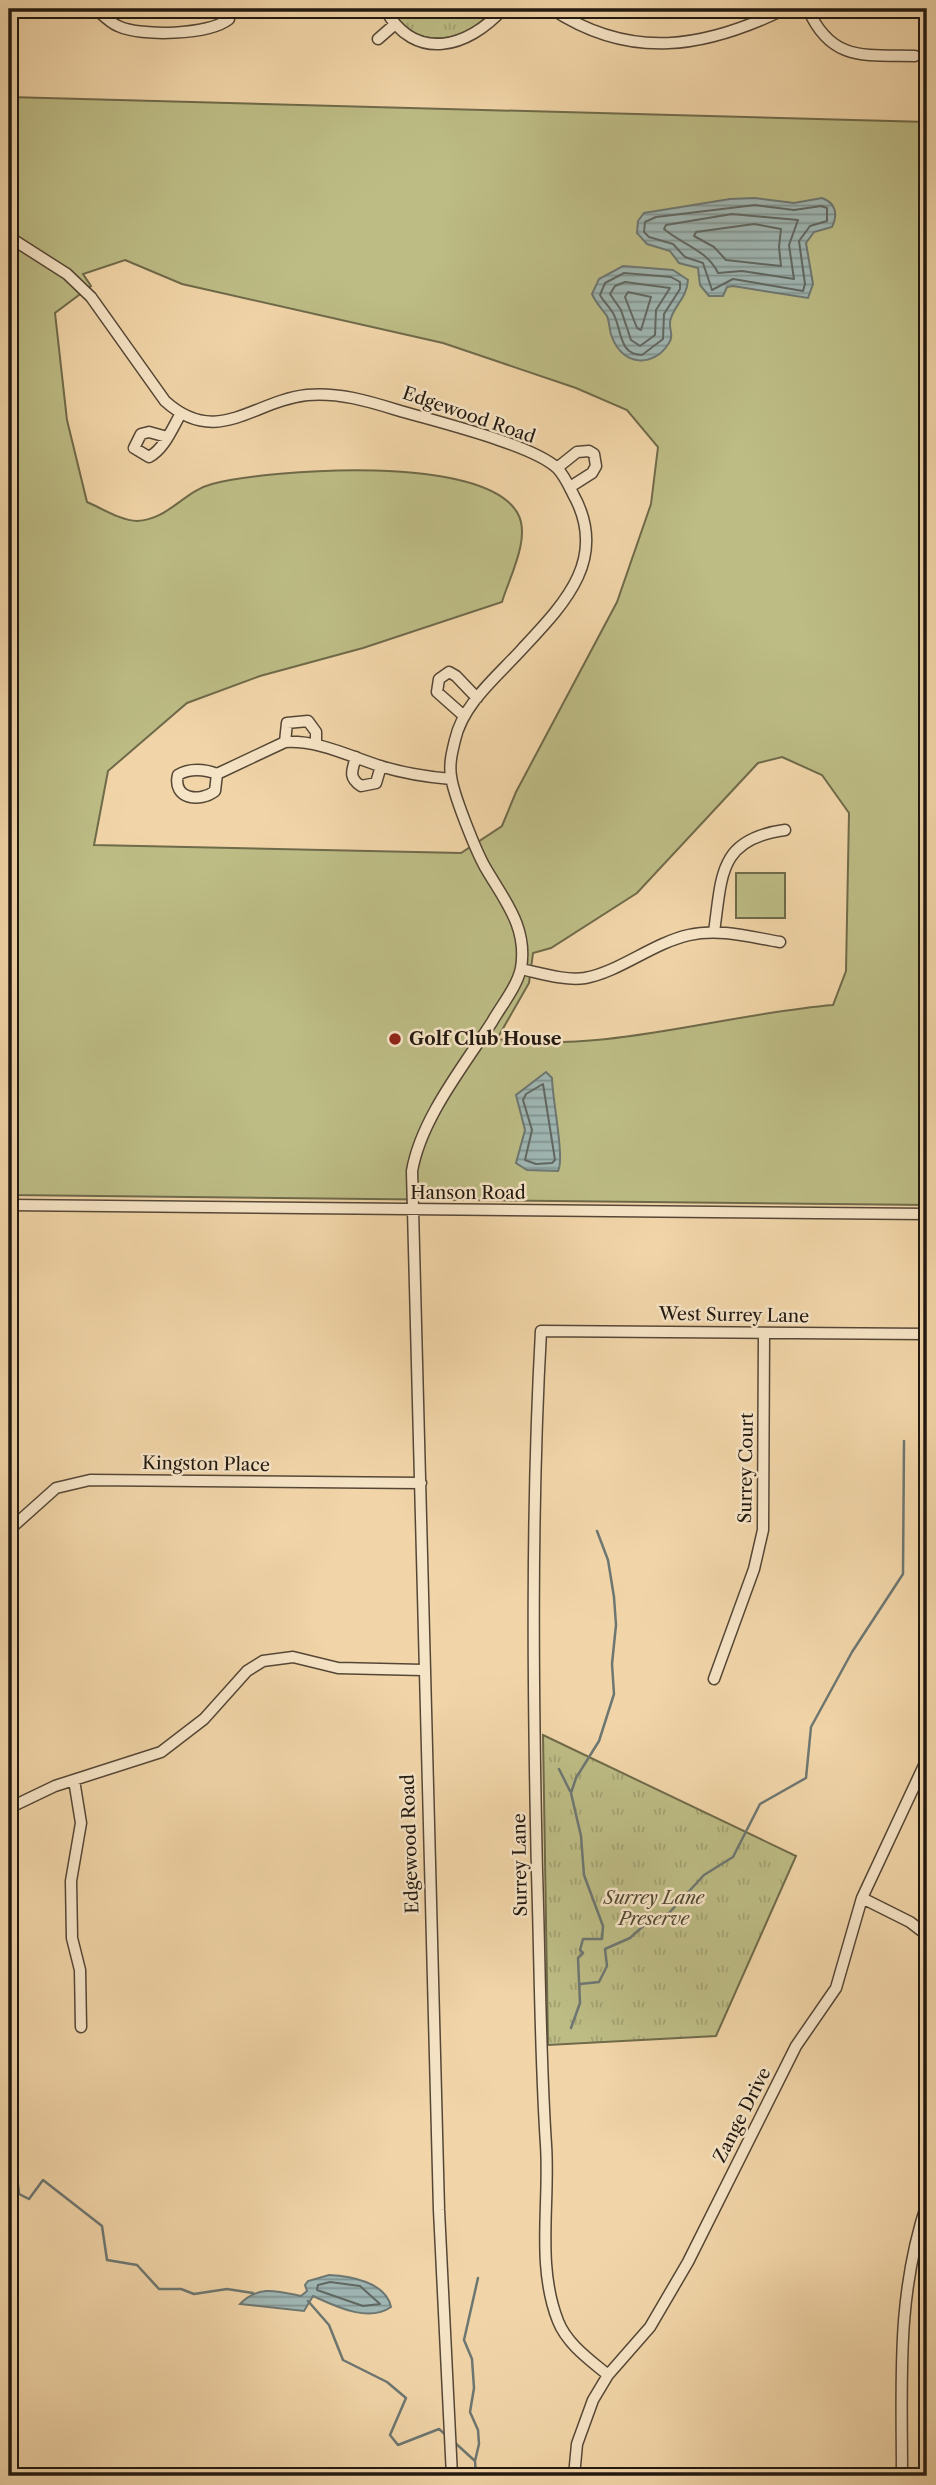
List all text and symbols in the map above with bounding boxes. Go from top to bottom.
street label: Edgewood Road [400,382,538,448]
place label: Golf Club House [409,1028,562,1050]
marker: Golf Club House [387,1031,403,1047]
street label: Hanson Road [410,1182,526,1204]
street label: West Surrey Lane [658,1303,809,1327]
street label: Surrey Court [734,1412,758,1524]
street label: Kingston Place [142,1452,270,1476]
street label: Edgewood Road [397,1774,423,1914]
street label: Surrey Lane [508,1813,532,1917]
park label: Surrey Lane Preserve [603,1887,705,1930]
street label: Zange Drive [709,2064,775,2166]

